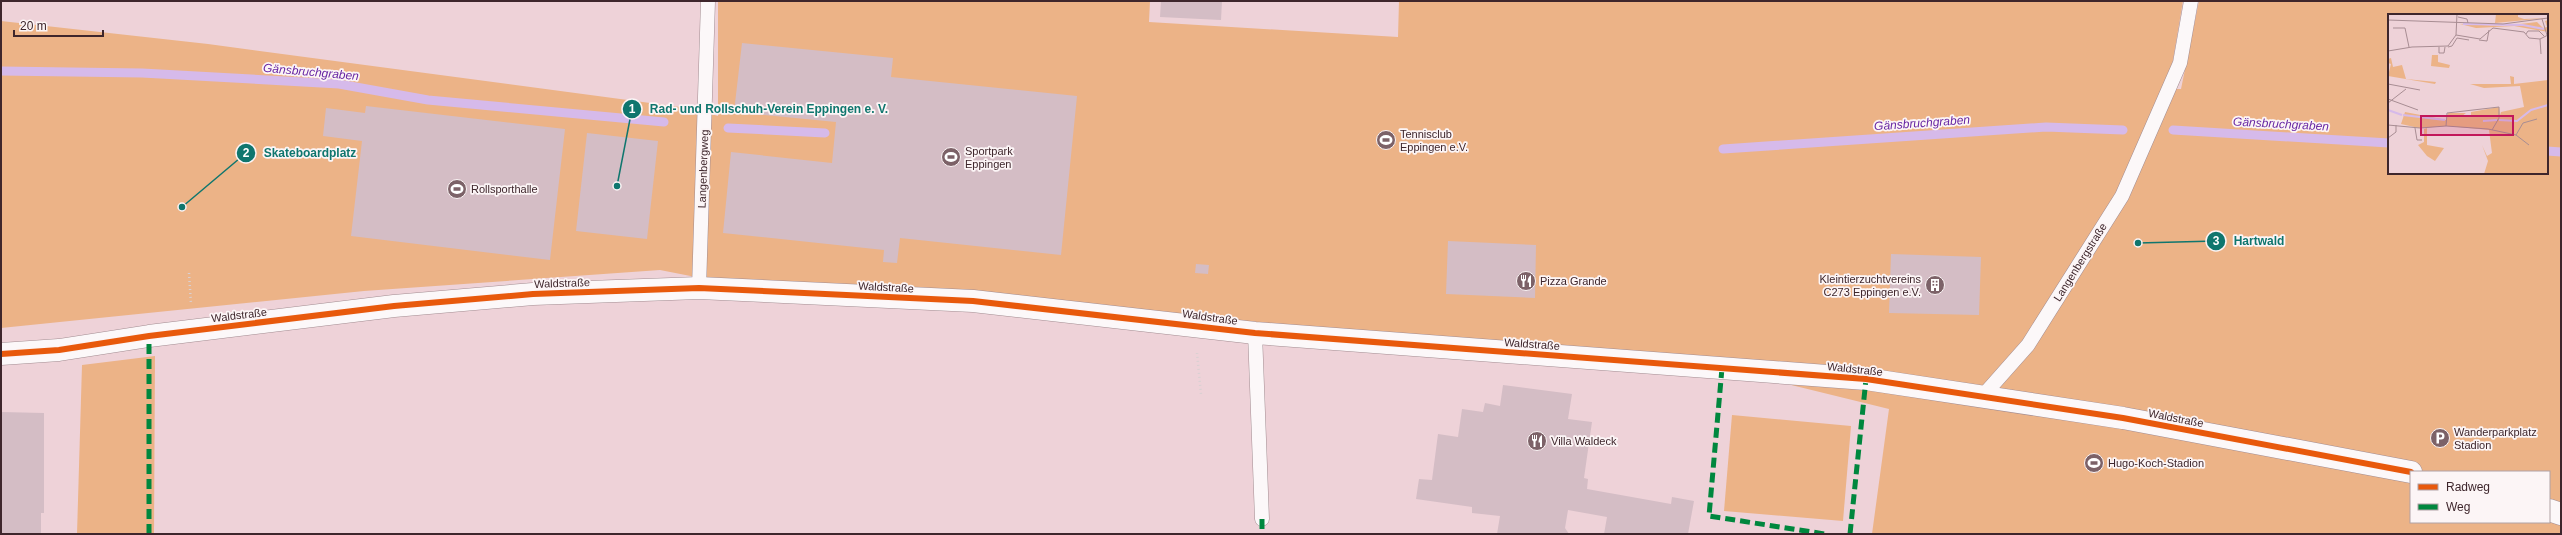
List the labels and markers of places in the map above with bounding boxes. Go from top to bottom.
callout: Rad- und Rollschuh-Verein Eppingen e. V. [622,97,896,121]
place label: Tennisclub Eppingen e.V. [1400,128,1468,153]
sports icon: Tennisclub Eppingen e.V. [1375,129,1397,151]
callout: Skateboardplatz [236,141,365,165]
place label: Sportpark Eppingen [965,145,1013,170]
sports icon: Sportpark Eppingen [940,146,962,168]
sports icon: Rollsporthalle [446,178,468,200]
place label: Rollsporthalle [471,183,538,195]
callout: Hartwald [2206,229,2293,253]
restaurant icon: Pizza Grande [1515,270,1537,292]
place label: Kleintierzuchtvereins C273 Eppingen e.V. [1820,273,1921,298]
building icon: Kleintierzuchtvereins C273 Eppingen e.V. [1924,274,1946,296]
place label: Pizza Grande [1540,275,1607,287]
place label: Wanderparkplatz Stadion [2454,426,2537,451]
parking icon: Wanderparkplatz Stadion [2429,427,2451,449]
restaurant icon: Villa Waldeck [1526,430,1548,452]
place label: Villa Waldeck [1551,435,1617,447]
sports icon: Hugo-Koch-Stadion [2083,452,2105,474]
place label: Hugo-Koch-Stadion [2108,457,2204,469]

